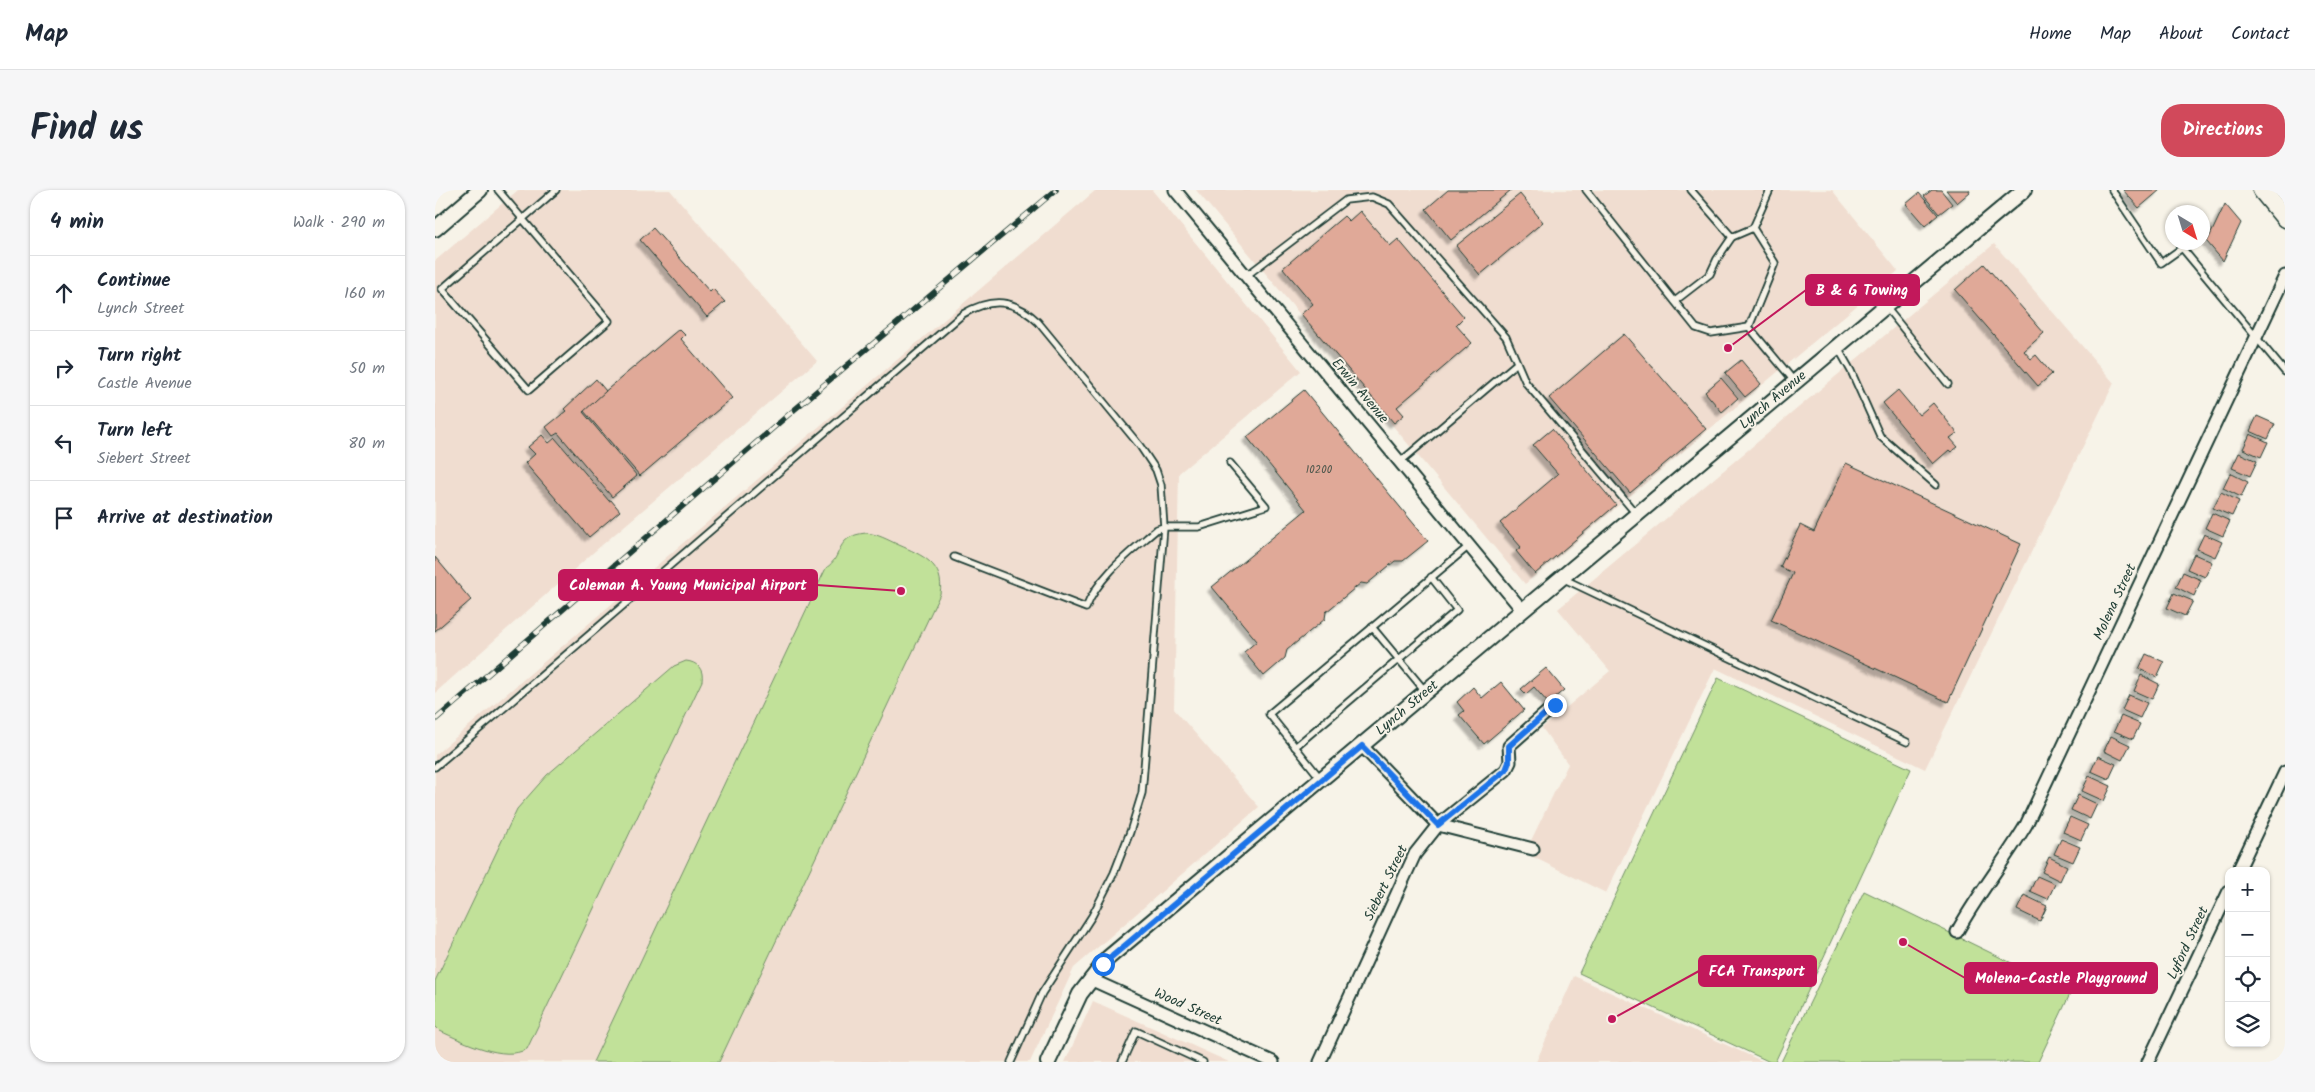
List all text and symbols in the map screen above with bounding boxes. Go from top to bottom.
text: Map [25,15,68,54]
text: Home [2029,20,2072,49]
text: Map [2100,20,2131,49]
text: About [2159,20,2203,49]
text: Contact [2231,20,2290,49]
text: Find us [30,102,143,158]
button: Directions [2161,104,2285,157]
north arrow [2165,205,2210,250]
text: 4 min [50,206,104,239]
text: Walk · 290 m [293,210,385,235]
text: Continue [97,266,170,296]
callout: B & G Towing [1806,275,1919,305]
icon: ahead [50,279,78,307]
text: B & G Towing [1816,279,1908,303]
text: 160 m [344,281,385,306]
text: Lynch Street [97,296,184,321]
text: Turn right [97,341,182,371]
street label: Erwin Avenue [1326,353,1395,429]
icon: right [50,354,78,382]
text: 50 m [349,356,385,381]
street label: Lynch Avenue [1734,365,1812,435]
text: Castle Avenue [97,371,192,396]
text: Turn left [97,416,172,446]
icon: left [50,429,78,457]
text: 80 m [348,431,385,456]
text: Siebert Street [97,446,191,471]
house number: 10200 [1306,461,1333,479]
text: Arrive at destination [97,503,273,533]
icon: arrive [50,504,78,532]
street label: Molena Street [2088,560,2143,644]
callout: Coleman A. Young Municipal Airport [559,570,817,600]
text: Coleman A. Young Municipal Airport [569,574,807,598]
street label: Lynch Street [1371,675,1444,741]
route end [1544,694,1567,717]
street label: Siebert Street [1358,841,1414,925]
map controls [2225,867,2270,1047]
button: + [2225,867,2270,912]
street label: Lyford Street [2161,902,2215,983]
button: − [2225,912,2270,957]
route start [1092,953,1115,976]
callout: FCA Transport [1699,956,1816,986]
button: locate [2225,957,2270,1002]
text: FCA Transport [1709,960,1805,984]
callout: Molena-Castle Playground [1965,963,2157,993]
text: Molena-Castle Playground [1975,967,2148,991]
street label: Wood Street [1151,982,1226,1032]
button: layers [2225,1002,2270,1047]

